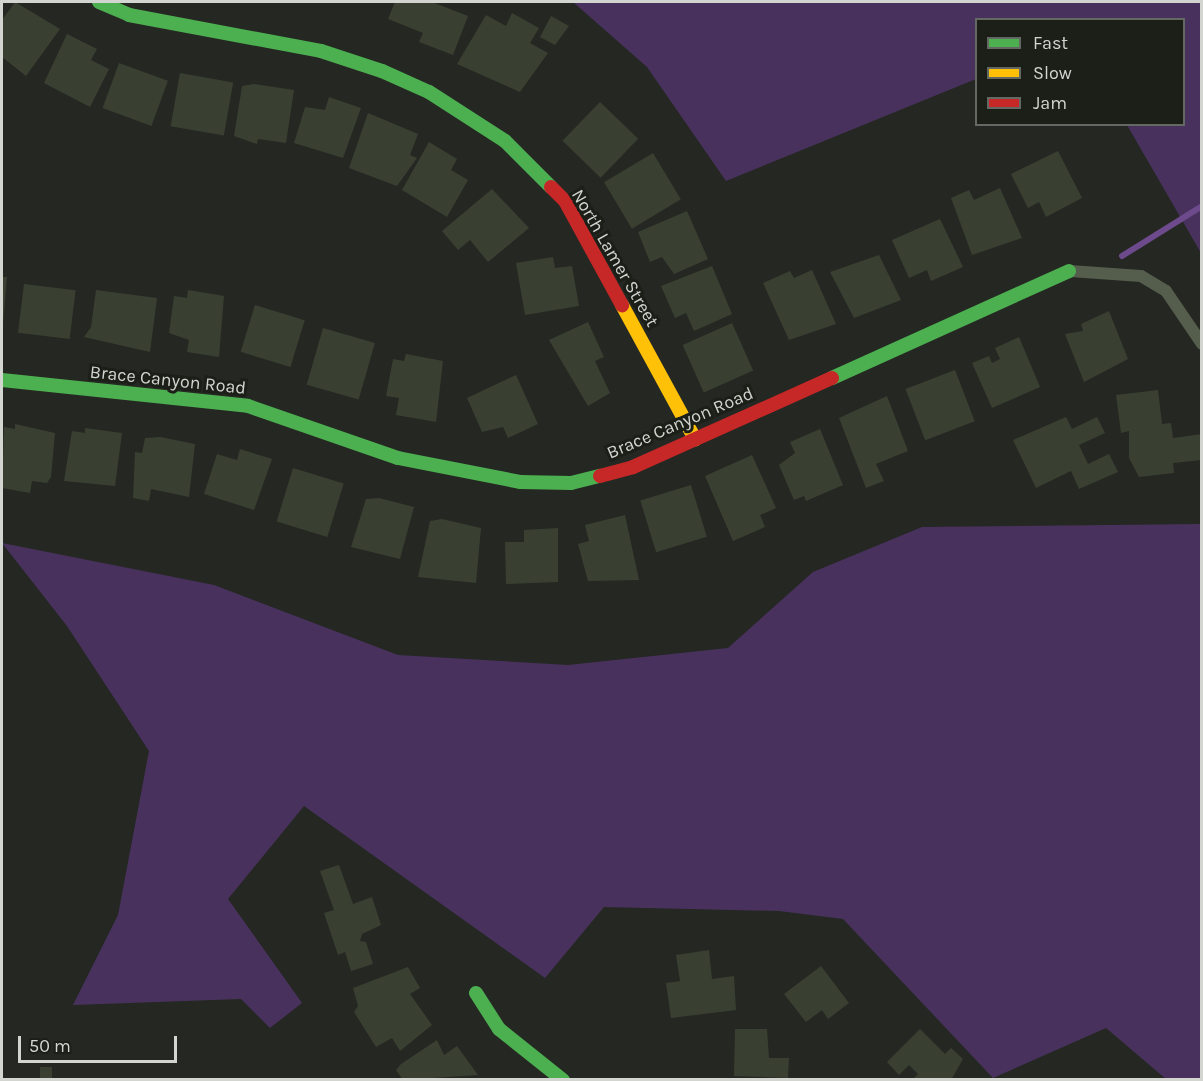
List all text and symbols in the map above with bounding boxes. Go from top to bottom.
legend [975,18,1185,126]
text: Fast [1033,32,1068,54]
text: Slow [1033,62,1072,84]
text: Jam [1033,92,1067,114]
street label: North Lamer Street [567,185,663,331]
street label: Brace Canyon Road [89,361,247,399]
street label: Brace Canyon Road [604,382,756,464]
scale bar [21,1024,180,1062]
text: 50 m [29,1035,71,1057]

